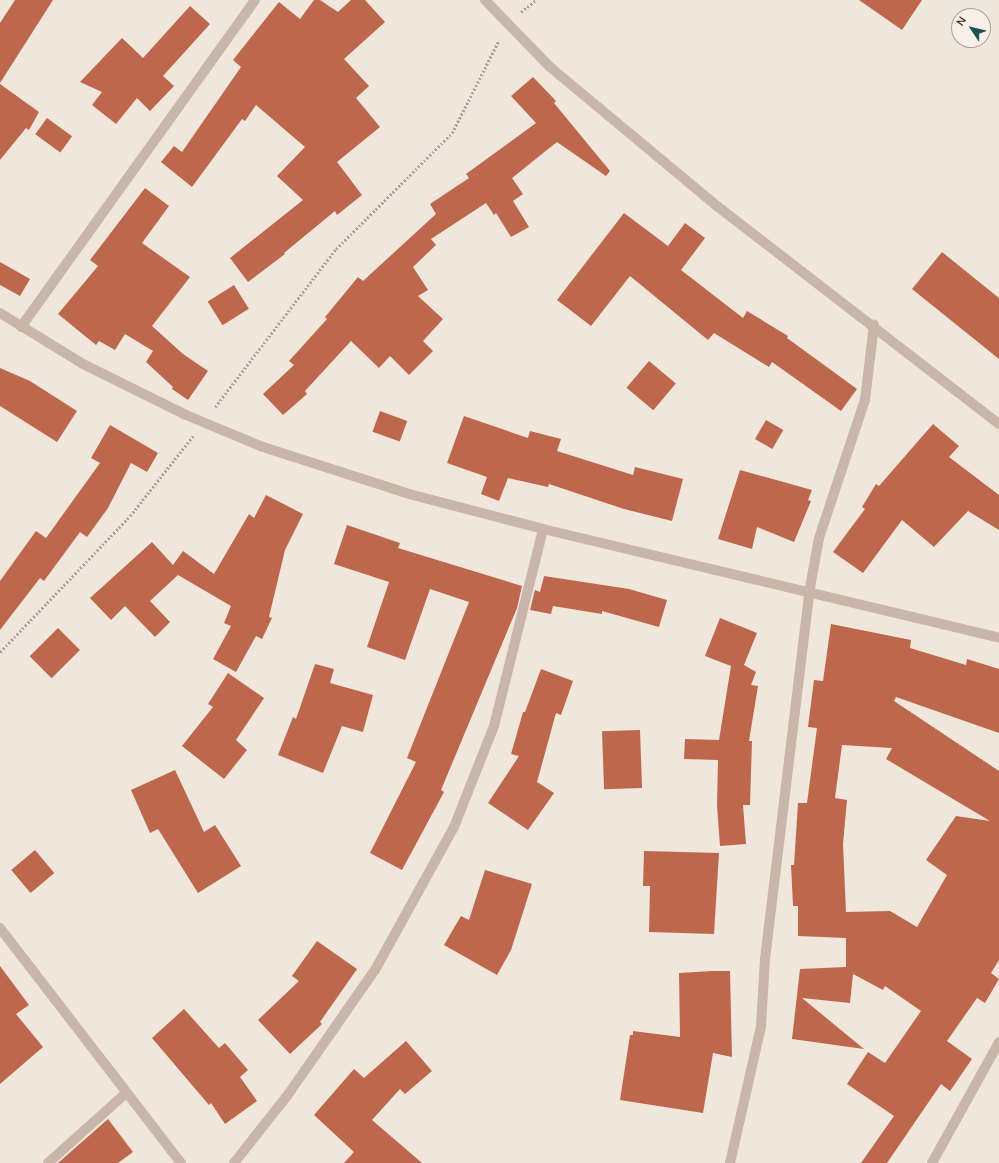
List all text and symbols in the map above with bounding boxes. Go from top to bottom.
north arrow [951,8,991,48]
text: N [953,14,970,29]

